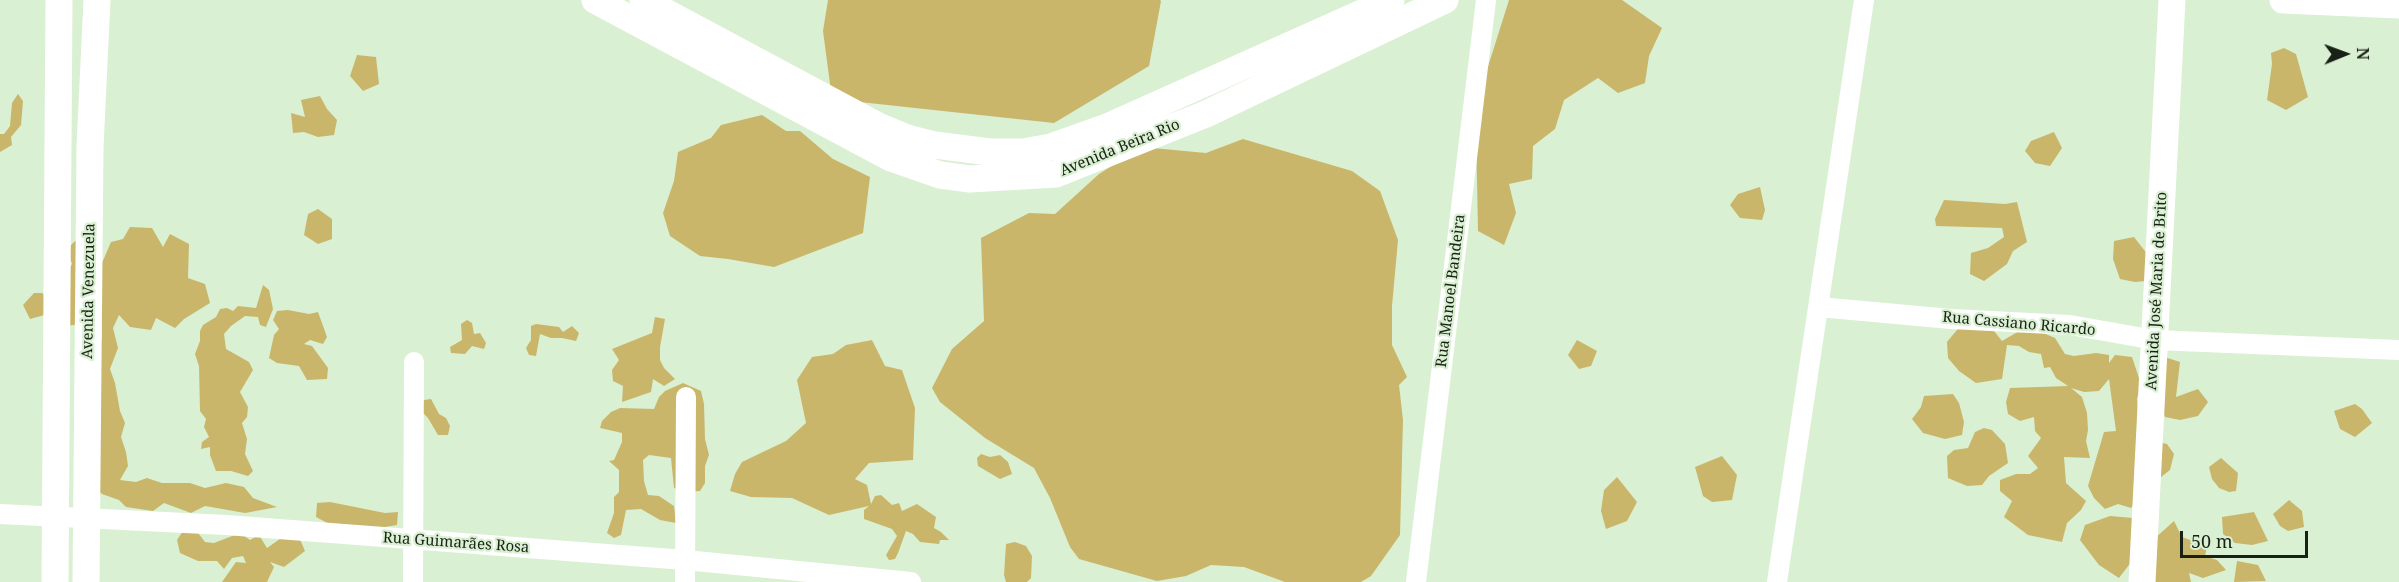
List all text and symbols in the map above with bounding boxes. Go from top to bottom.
north arrow [2315,24,2375,84]
text: N [2352,47,2374,60]
street label: Avenida Beira Rio [1058,116,1182,180]
street label: Avenida José Maria de Brito [2143,191,2171,391]
street label: Rua Manoel Bandeira [1433,213,1469,369]
street label: Avenida Venezuela [79,223,99,359]
street label: Rua Cassiano Ricardo [1942,308,2096,340]
scale bar [2183,519,2310,557]
street label: Rua Guimarães Rosa [382,529,530,557]
text: 50 m [2191,529,2233,553]

